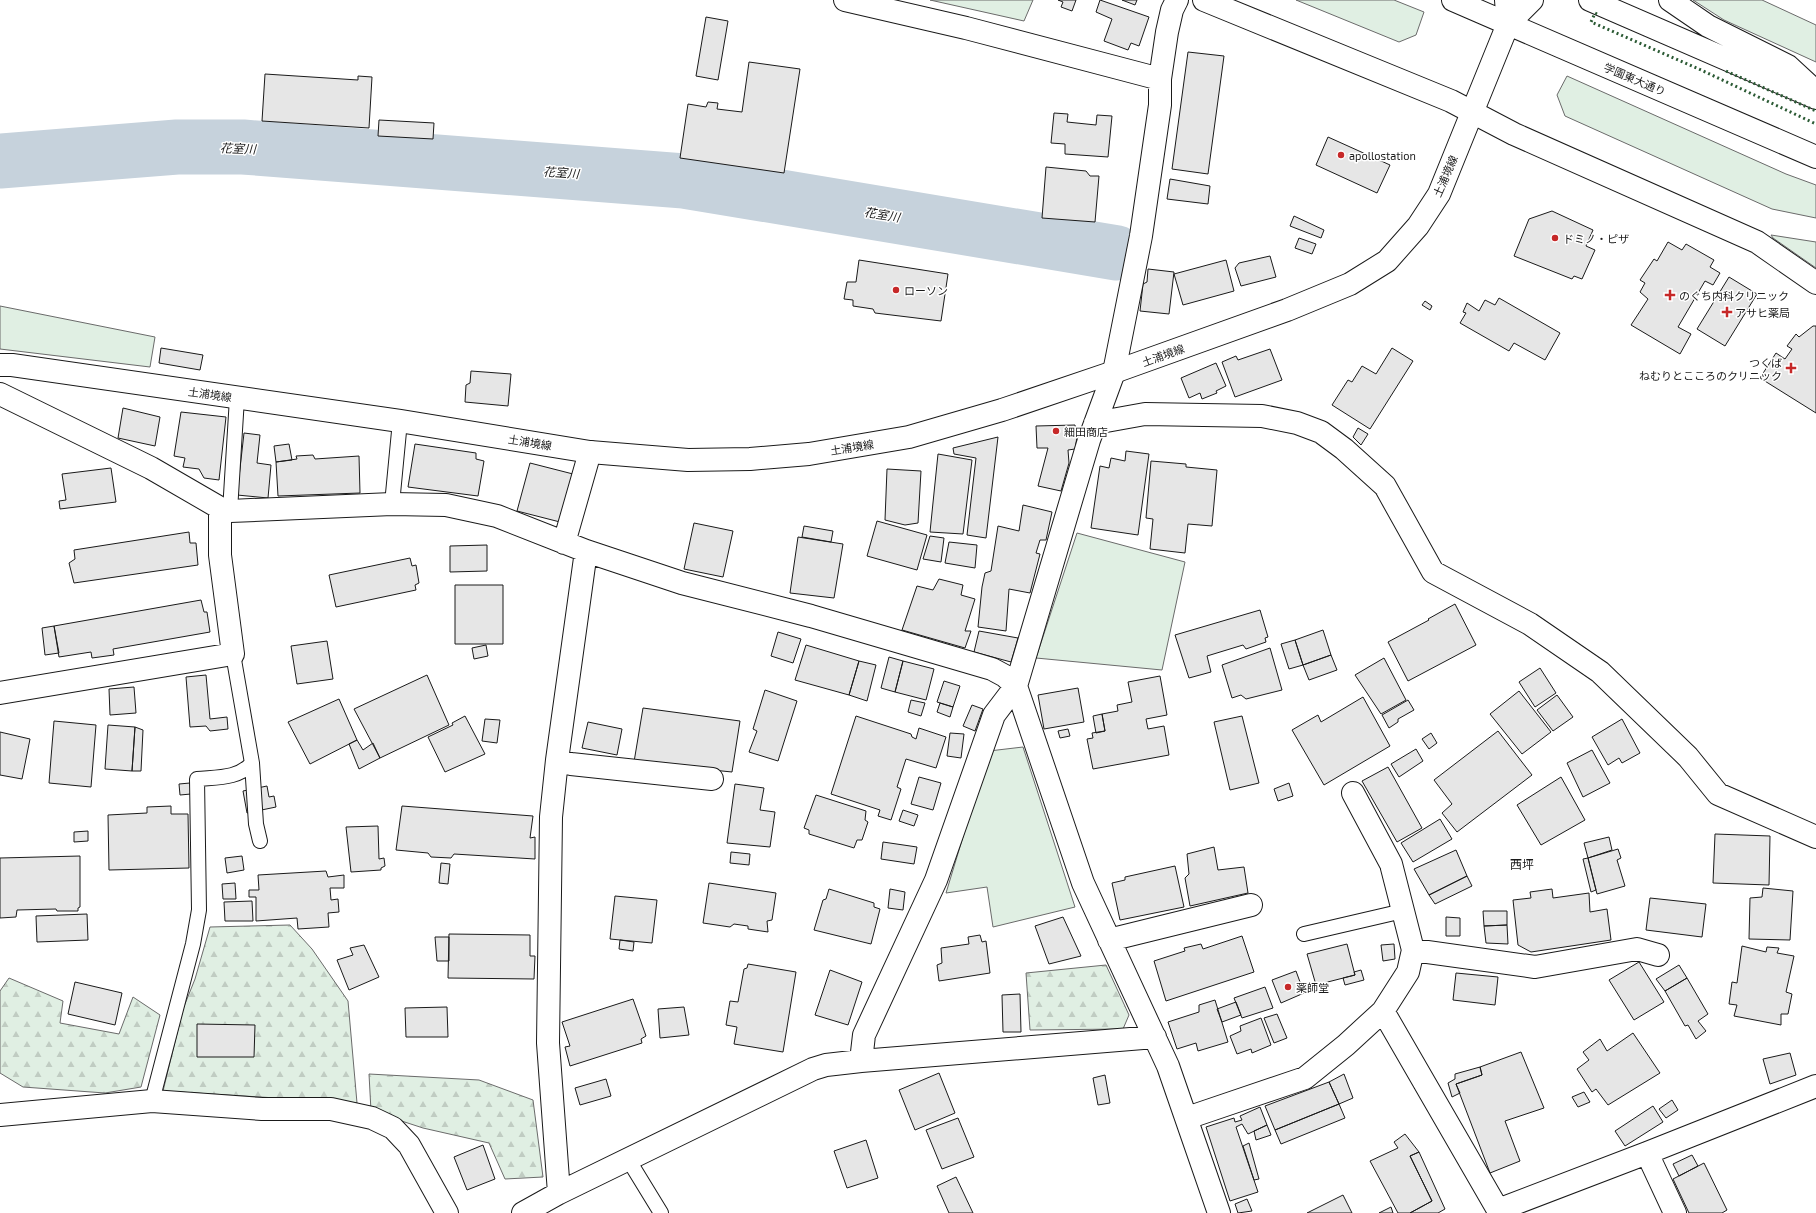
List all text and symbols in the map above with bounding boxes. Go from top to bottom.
street label: 学園東大通り [1602,60,1668,98]
water label: 花室川 [220,140,258,156]
place label: apollostation [1349,149,1416,162]
marker: apollostation [1336,150,1346,160]
street label: 土浦境線 [1430,153,1460,199]
water label: 花室川 [543,164,581,180]
water label: 花室川 [863,204,903,224]
place label: ドミノ・ピザ [1563,232,1629,245]
marker: ドミノ・ピザ [1550,233,1560,243]
place label: ローソン [904,284,948,297]
marker: ローソン [891,285,901,295]
marker: のぐち内科クリニック [1664,289,1676,301]
place label: のぐち内科クリニック [1679,289,1789,302]
place label: アサヒ薬局 [1735,306,1790,319]
marker: アサヒ薬局 [1722,307,1732,317]
street label: 土浦境線 [1140,341,1186,369]
place label: つくば ねむりとこころのクリニック [1639,356,1782,382]
marker: つくば ねむりとこころのクリニック [1785,362,1797,374]
street label: 土浦境線 [187,385,233,403]
place label: 細田商店 [1064,425,1108,438]
marker: 細田商店 [1051,426,1061,436]
street label: 土浦境線 [507,432,553,452]
street label: 土浦境線 [829,437,875,457]
district label: 西坪 [1510,857,1534,871]
place label: 薬師堂 [1296,981,1329,994]
marker: 薬師堂 [1283,982,1293,992]

